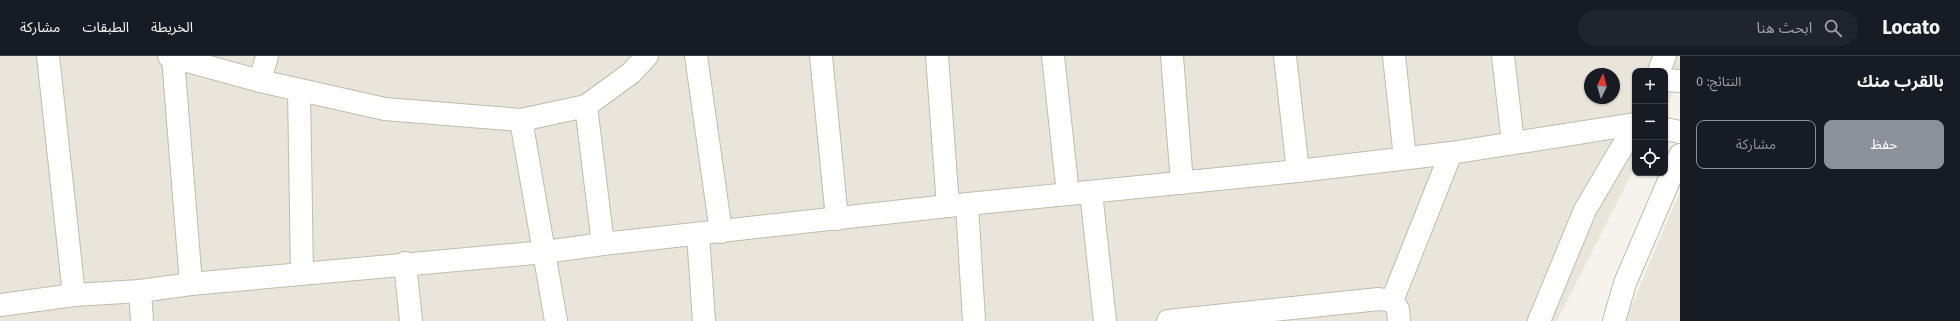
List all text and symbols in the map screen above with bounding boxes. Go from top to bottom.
search box [1578,10,1858,46]
text: Locato [1882,16,1940,39]
icon: search [1822,17,1844,39]
text: مشاركة [20,19,60,36]
text: الطبقات [82,19,129,36]
text: الخريطة [151,19,193,36]
text: ابحث هنا [1757,19,1812,37]
north arrow [1584,68,1620,104]
map controls [1632,68,1668,176]
button: + [1632,68,1668,104]
text: بالقرب منك [1857,71,1944,92]
text: النتائج: 0 [1696,74,1741,89]
button: − [1632,104,1668,140]
button: مشاركة [1696,120,1816,169]
button: حفظ [1824,120,1944,169]
button: locate [1632,140,1668,176]

